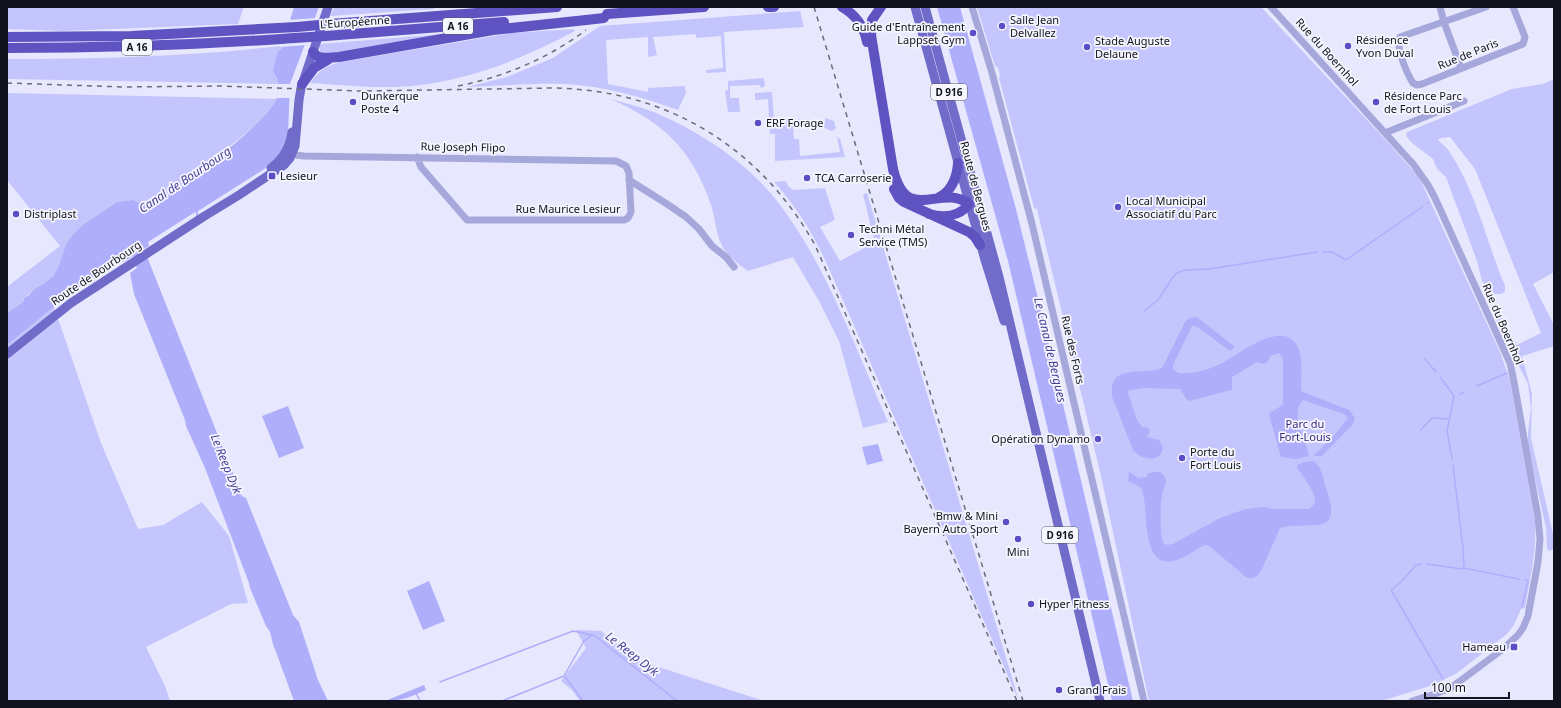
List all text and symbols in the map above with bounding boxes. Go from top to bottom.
street label: L'Européenne [319,12,391,31]
place label: Salle Jean Delvallez [1010,12,1059,40]
street label: Rue du Boernhol [1293,14,1362,89]
road number: A 16 [443,18,473,34]
place label: Guide d'Entraînement Lappset Gym [852,19,965,47]
marker: Salle Jean Delvallez [997,21,1007,31]
marker: Guide d'Entraînement Lappset Gym [968,28,978,38]
place label: Résidence Yvon Duval [1356,32,1414,60]
place label: Stade Auguste Delaune [1095,33,1170,61]
street label: Rue de Paris [1435,35,1500,72]
road number: A 16 [122,39,152,55]
marker: Résidence Yvon Duval [1343,41,1353,51]
marker: Stade Auguste Delaune [1082,42,1092,52]
road number: D 916 [931,84,967,100]
place label: Dunkerque Poste 4 [361,88,419,116]
place label: Résidence Parc de Fort Louis [1384,88,1462,116]
marker: Dunkerque Poste 4 [348,97,358,107]
marker: Résidence Parc de Fort Louis [1371,97,1381,107]
place label: ERF Forage [766,115,823,130]
marker: ERF Forage [753,118,763,128]
street label: Rue Joseph Flipo [420,138,506,155]
street label: Route de Bergues [957,140,996,232]
water label: Canal de Bourbourg [135,142,234,217]
place label: Lesieur [280,168,318,183]
place label: TCA Carroserie [815,170,891,185]
marker: Lesieur [267,171,277,181]
marker: TCA Carroserie [802,173,812,183]
place label: Local Municipal Associatif du Parc [1126,193,1217,221]
street label: Rue Maurice Lesieur [516,201,621,216]
marker: Local Municipal Associatif du Parc [1113,202,1123,212]
place label: Distriplast [24,206,77,221]
marker: Distriplast [11,209,21,219]
place label: Techni Métal Service (TMS) [859,221,927,249]
marker: Techni Métal Service (TMS) [846,230,856,240]
street label: Route de Bourbourg [48,237,144,308]
street label: Rue du Boernhol [1480,281,1527,367]
water label: Le Canal de Bergues [1030,296,1071,404]
street label: Rue des Forts [1058,314,1089,386]
park label: Parc du Fort-Louis [1279,416,1331,444]
water label: Le Reep Dyk [207,431,247,497]
place label: Opération Dynamo [991,431,1090,446]
marker: Opération Dynamo [1093,434,1103,444]
place label: Porte du Fort Louis [1190,444,1241,472]
marker: Porte du Fort Louis [1177,453,1187,463]
place label: Bmw & Mini Bayern Auto Sport [903,508,998,536]
marker: Bmw & Mini Bayern Auto Sport [1001,517,1011,527]
road number: D 916 [1042,527,1078,543]
marker: Mini [1013,534,1023,544]
place label: Mini [1007,544,1029,559]
place label: Hyper Fitness [1039,596,1109,611]
marker: Hyper Fitness [1026,599,1036,609]
water label: Le Reep Dyk [602,627,663,680]
place label: Hameau [1462,639,1506,654]
marker: Hameau [1509,642,1519,652]
scale bar [1425,674,1509,700]
text: 100 m [1431,679,1466,696]
place label: Grand Frais [1067,682,1126,697]
marker: Grand Frais [1054,685,1064,695]

